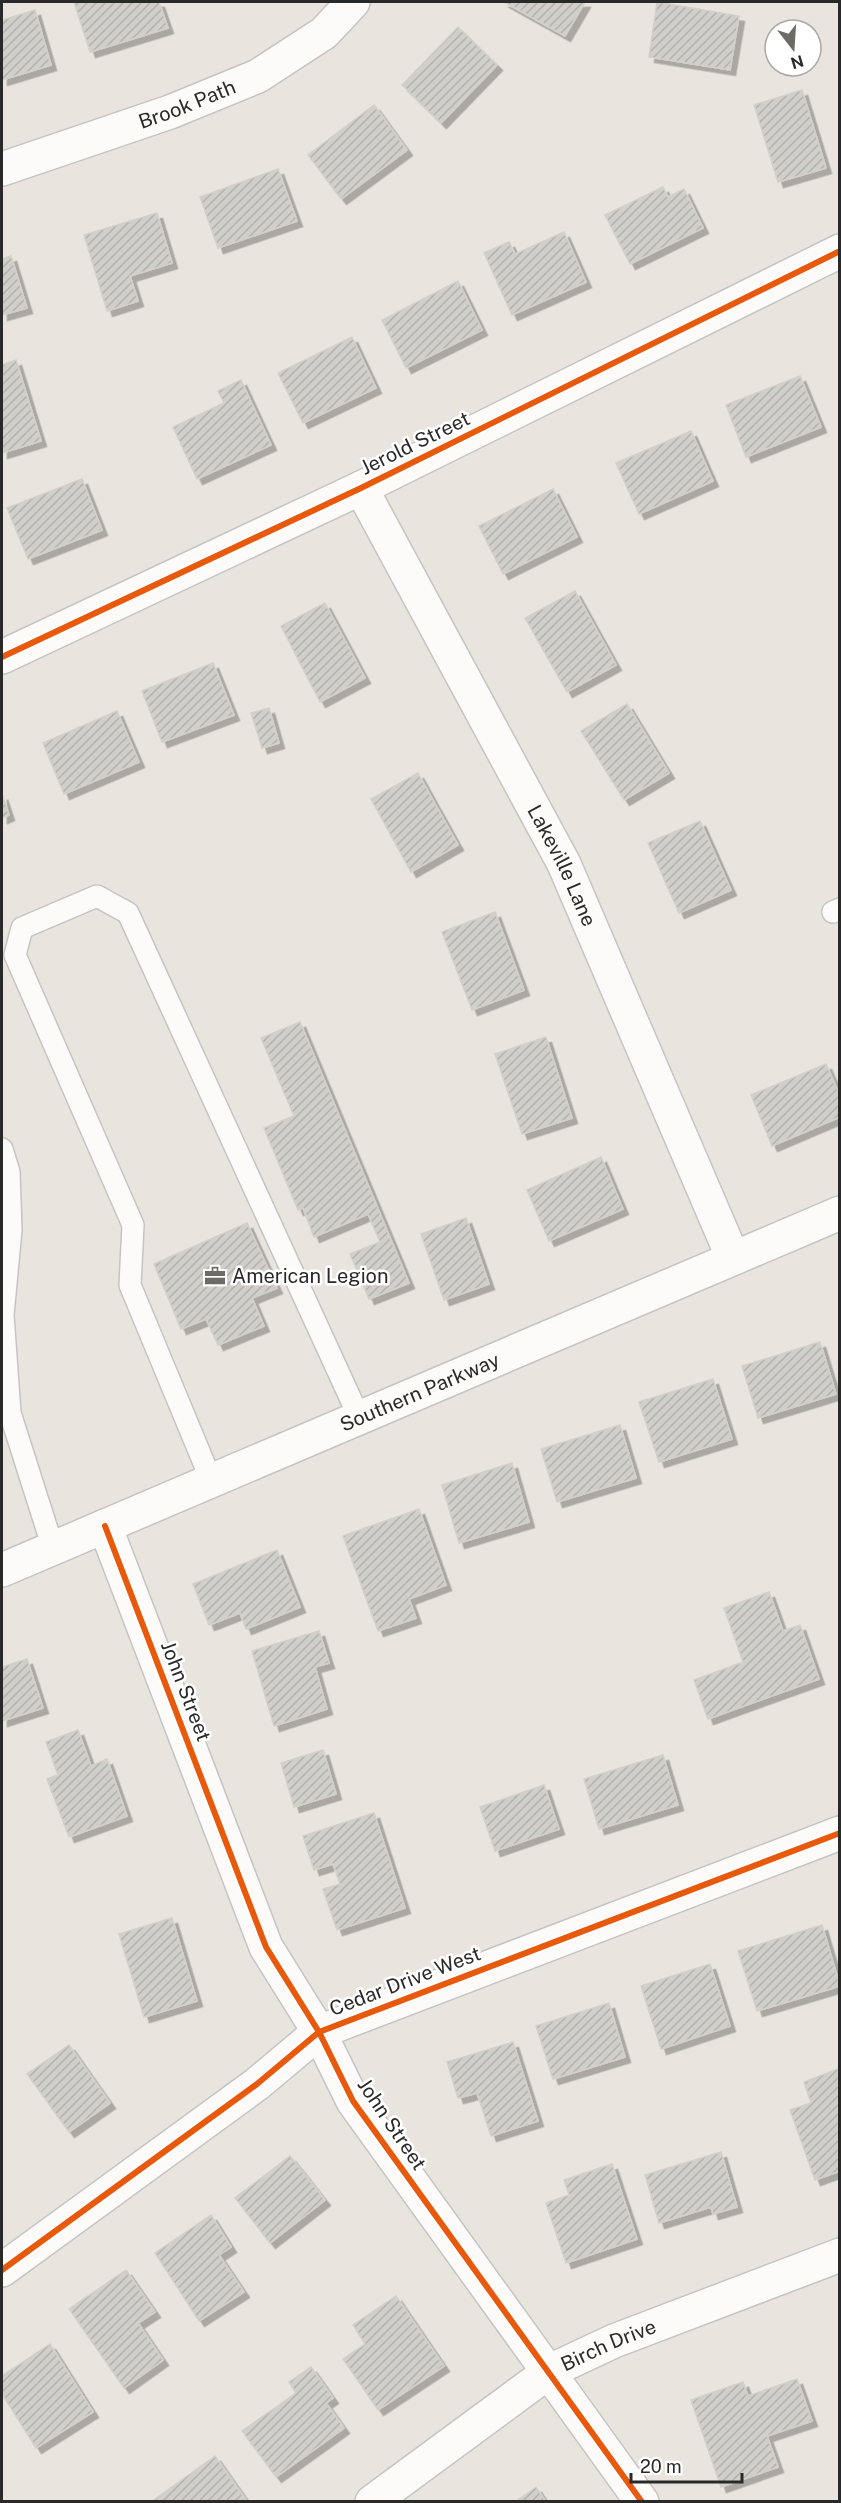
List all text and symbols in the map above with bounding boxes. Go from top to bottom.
north arrow [763,18,823,78]
text: N [788,51,806,73]
street label: Brook Path [135,74,239,134]
street label: Jerold Street [356,406,474,480]
street label: Lakeville Lane [522,801,601,930]
office icon: American Legion [203,1264,227,1288]
place label: American Legion [232,1264,388,1288]
street label: Southern Parkway [336,1347,503,1437]
street label: John Street [156,1637,216,1745]
street label: Cedar Drive West [326,1941,484,2021]
street label: John Street [353,2074,431,2174]
street label: Birch Drive [557,2314,659,2376]
scale bar [631,2446,742,2484]
text: 20 m [640,2456,682,2477]

